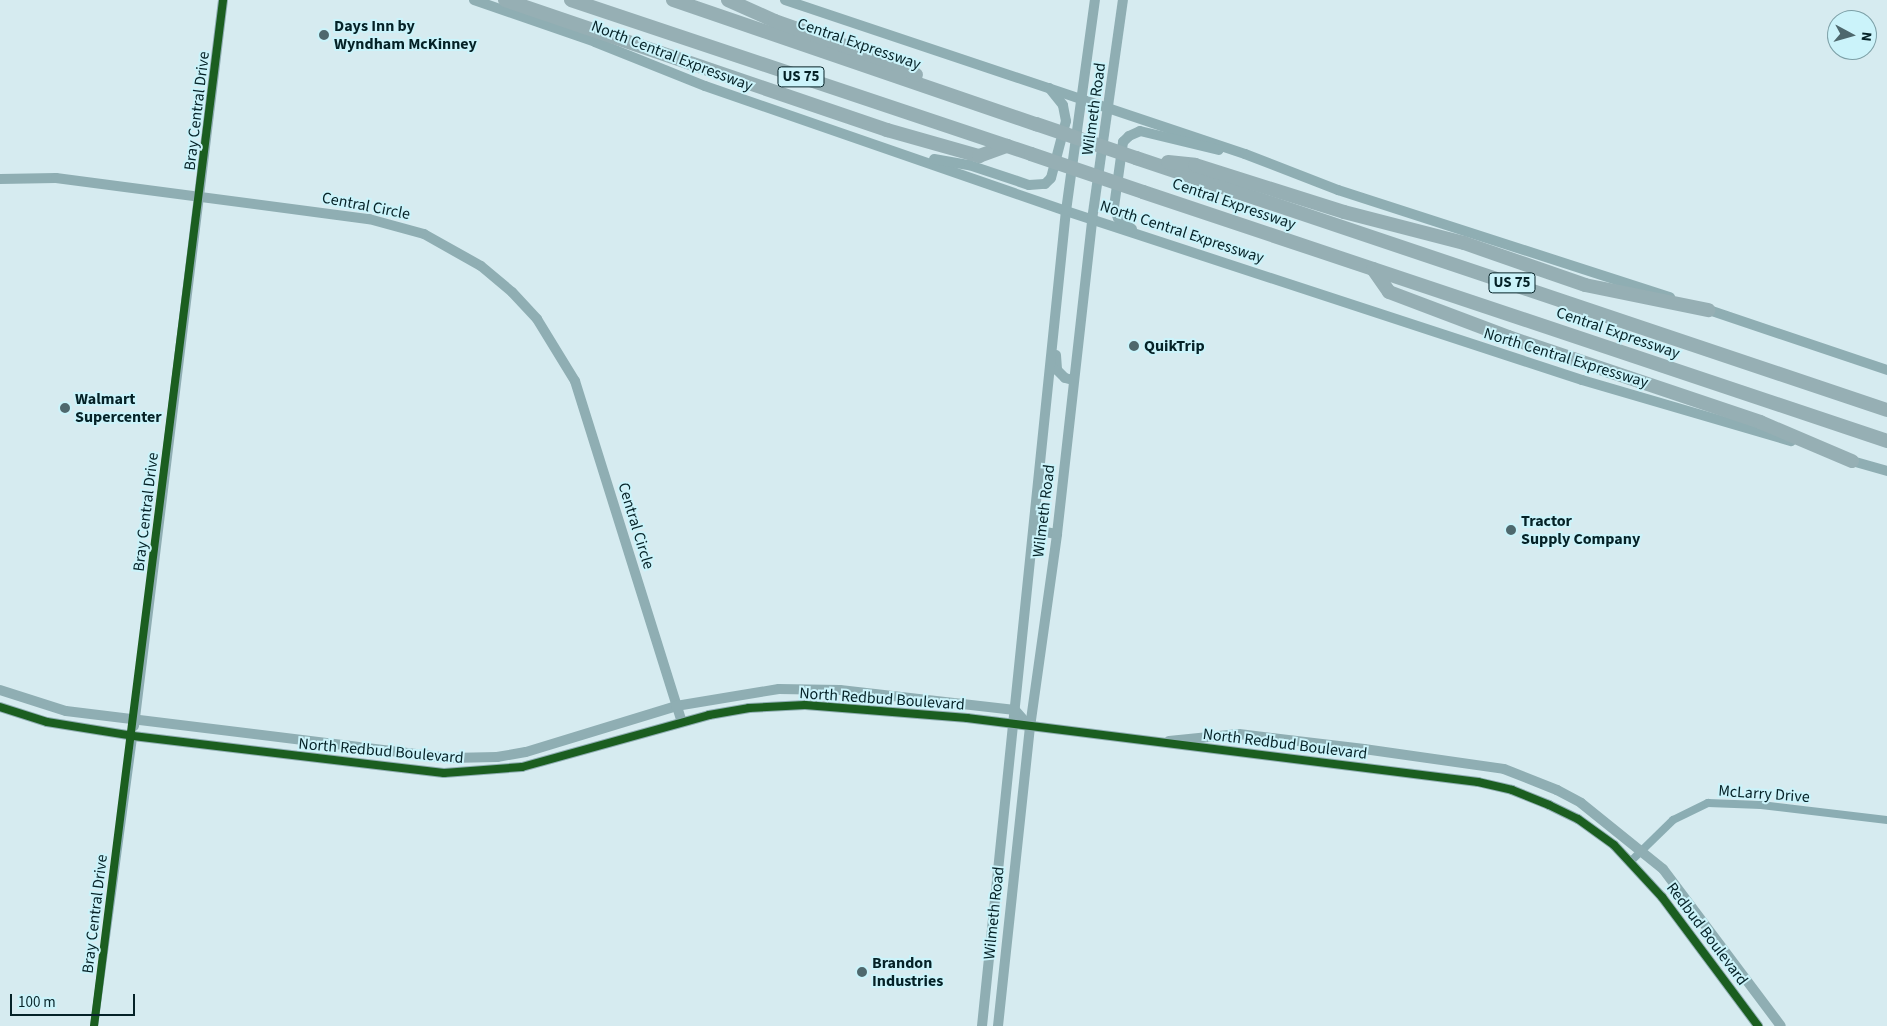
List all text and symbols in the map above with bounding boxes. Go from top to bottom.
north arrow [1827,10,1877,60]
street label: Central Expressway [795,14,923,74]
place label: Days Inn by Wyndham McKinney [334,16,477,54]
street label: North Central Expressway [589,16,755,96]
marker: Days Inn by Wyndham McKinney [318,29,330,41]
text: N [1855,31,1876,42]
street label: Bray Central Drive [180,50,214,172]
street label: Wilmeth Road [1078,61,1110,157]
road number: US 75 [777,64,825,90]
street label: Central Expressway [1170,174,1298,234]
street label: Central Circle [320,188,412,224]
street label: North Central Expressway [1098,196,1266,268]
road number: US 75 [1488,270,1536,296]
street label: Central Expressway [1554,303,1682,363]
street label: North Central Expressway [1481,324,1651,392]
place label: QuikTrip [1144,336,1205,356]
marker: QuikTrip [1128,340,1140,352]
place label: Walmart Supercenter [75,389,162,427]
marker: Walmart Supercenter [59,402,71,414]
street label: Bray Central Drive [129,451,163,573]
street label: Wilmeth Road [1029,464,1059,558]
street label: Central Circle [614,480,658,572]
place label: Tractor Supply Company [1521,511,1640,549]
marker: Tractor Supply Company [1505,524,1517,536]
street label: North Redbud Boulevard [799,684,965,714]
street label: North Redbud Boulevard [1202,724,1368,764]
street label: North Redbud Boulevard [298,734,464,768]
street label: McLarry Drive [1718,781,1810,807]
street label: Bray Central Drive [78,853,112,975]
street label: Wilmeth Road [980,866,1008,960]
street label: Redbud Boulevard [1662,879,1752,989]
place label: Brandon Industries [872,953,943,991]
marker: Brandon Industries [856,966,868,978]
scale bar [12,984,138,1016]
text: 100 m [18,992,56,1013]

